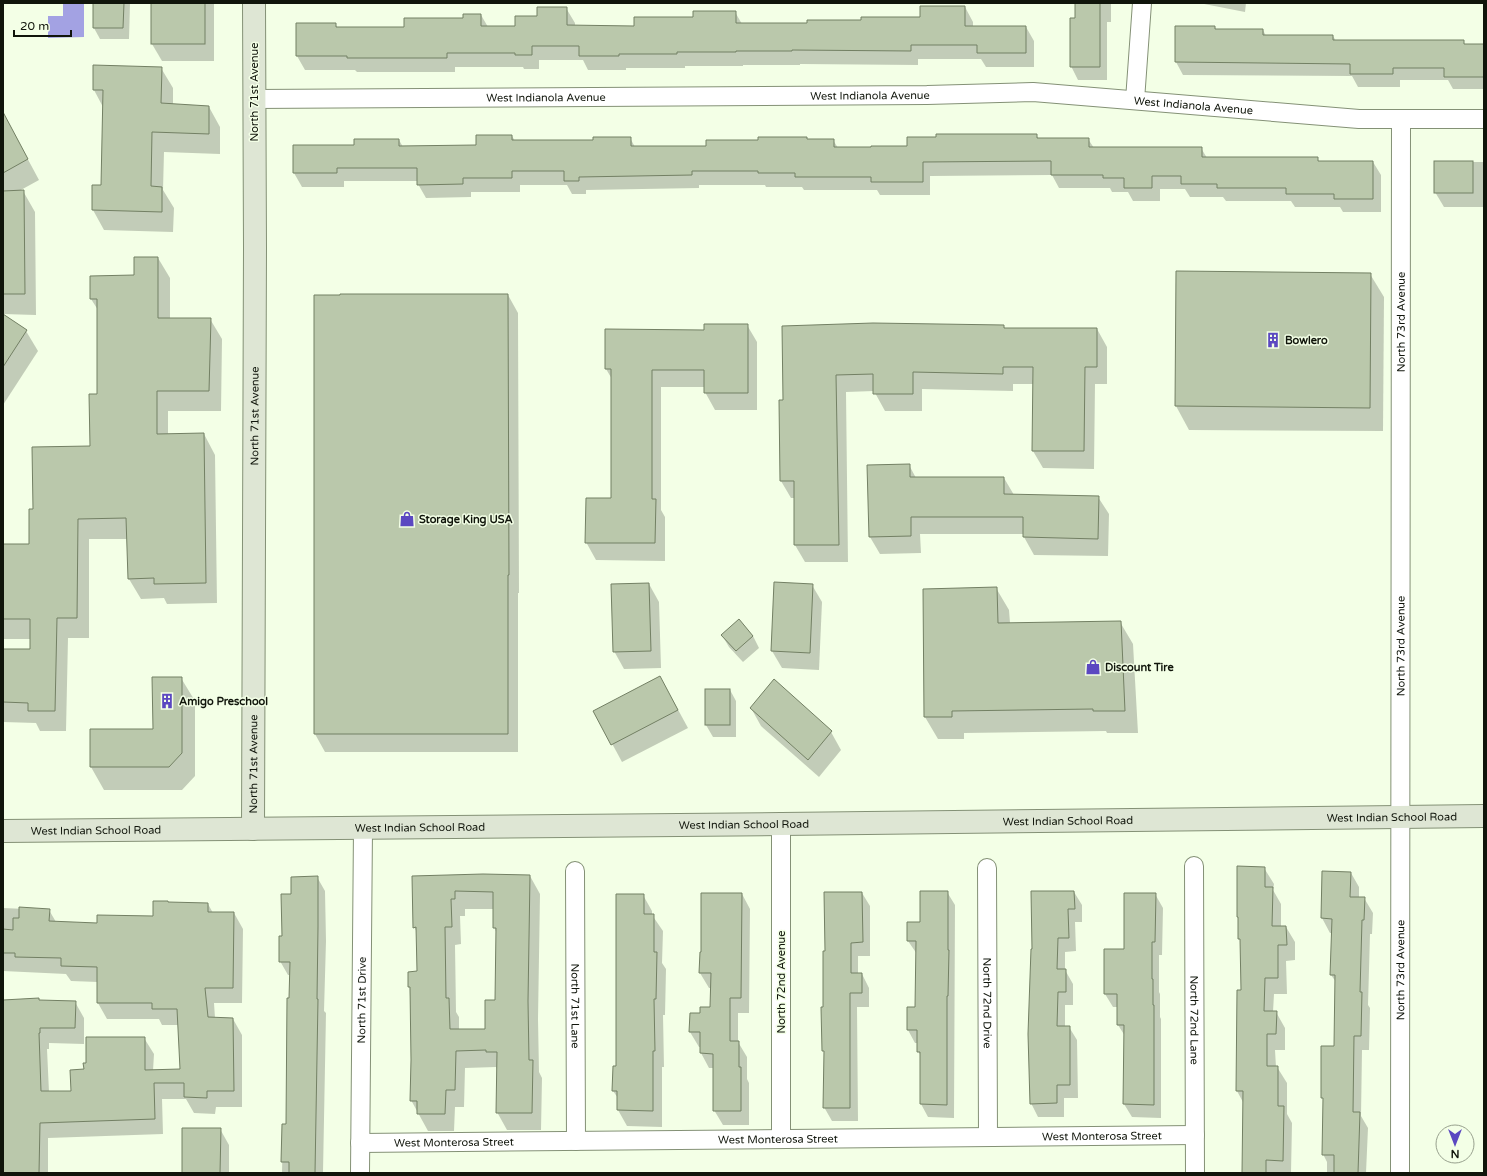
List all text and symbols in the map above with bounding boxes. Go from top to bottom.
scale bar [14,12,71,38]
text: 20 m [20,19,49,33]
street label: North 71st Avenue [248,43,261,141]
street label: West Indianola Avenue [810,88,930,102]
street label: West Indianola Avenue [486,90,606,104]
street label: West Indianola Avenue [1133,94,1253,117]
street label: North 73rd Avenue [1394,272,1407,372]
building icon: Bowlero [1264,331,1282,349]
place label: Bowlero [1285,334,1328,347]
street label: North 71st Avenue [248,366,261,466]
shop icon: Storage King USA [398,510,416,528]
place label: Storage King USA [419,513,513,527]
street label: North 73rd Avenue [1394,596,1407,696]
shop icon: Discount Tire [1084,658,1102,676]
place label: Discount Tire [1105,661,1174,674]
building icon: Amigo Preschool [158,692,176,710]
place label: Amigo Preschool [179,695,268,709]
street label: North 71st Avenue [247,714,260,814]
street label: West Indian School Road [1327,810,1457,824]
street label: West Indian School Road [1003,813,1133,828]
street label: West Indian School Road [679,817,809,831]
street label: West Indian School Road [355,820,485,834]
street label: West Indian School Road [31,823,161,837]
street label: North 73rd Avenue [1394,920,1407,1020]
street label: North 72nd Avenue [775,930,788,1034]
street label: North 71st Drive [355,957,368,1043]
street label: North 72nd Drive [981,958,994,1048]
street label: North 71st Lane [569,963,582,1049]
street label: North 72nd Lane [1188,975,1201,1065]
north arrow [1435,1124,1475,1164]
street label: West Monterosa Street [1042,1129,1162,1143]
street label: West Monterosa Street [718,1132,838,1146]
street label: West Monterosa Street [394,1135,514,1149]
text: N [1451,1147,1459,1160]

